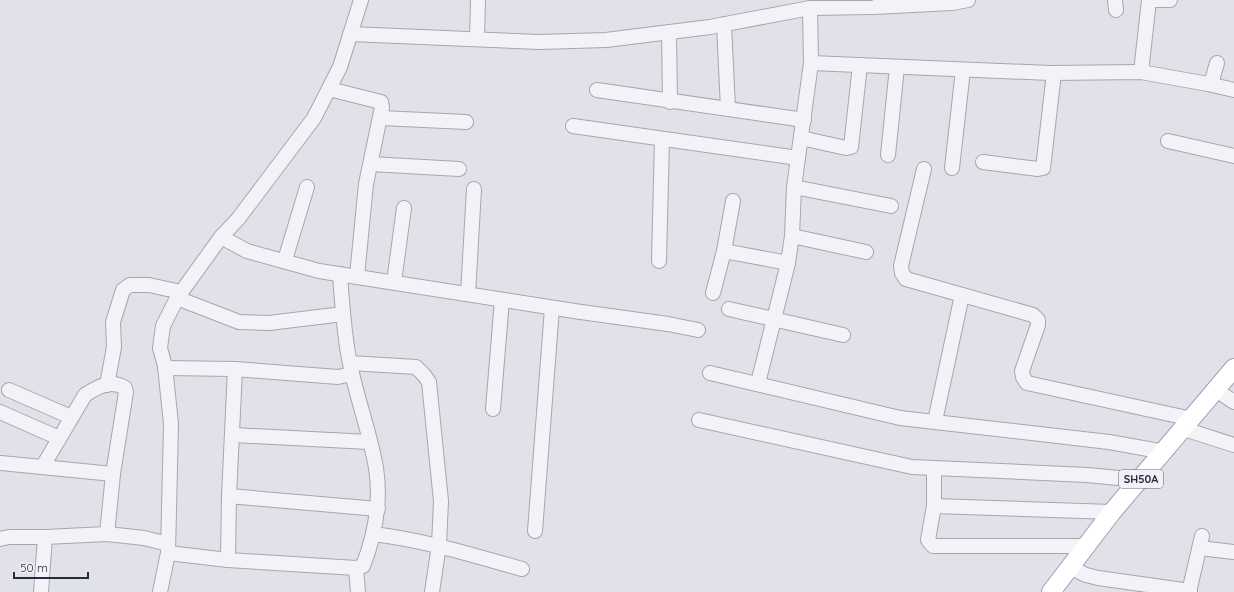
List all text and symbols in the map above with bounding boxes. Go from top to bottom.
road number: SH50A [1119,470,1163,488]
scale bar [14,554,88,580]
text: 50 m [20,560,48,575]

